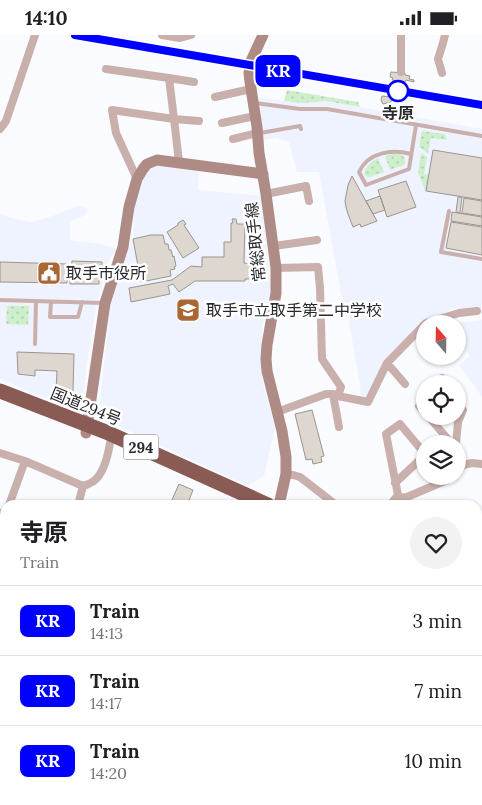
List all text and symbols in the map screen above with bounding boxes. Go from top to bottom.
text: 14:10 [25,6,68,30]
line badge: KR [256,55,300,87]
text: KR [265,59,291,82]
marker: 寺原 [387,80,409,102]
place label: 寺原 [382,103,414,123]
street label: 常総取手線 [241,201,269,283]
public building icon: 取手市役所 [36,260,62,286]
place label: 取手市役所 [66,263,146,283]
school or university icon: 取手市立取手第二中学校 [175,297,201,323]
place label: 取手市立取手第二中学校 [206,300,382,320]
north arrow [416,315,466,365]
map controls [416,315,466,485]
button: locate [416,375,466,425]
street label: 国道294号 [48,383,124,429]
road number: 294 [124,435,158,459]
button: layers [416,435,466,485]
text: 寺原 [20,517,68,548]
button: heart [410,517,462,569]
text: Train [20,552,59,572]
text: Train [90,599,140,623]
text: KR [35,609,60,632]
text: 3 min [413,609,462,633]
text: 14:13 [90,623,123,643]
text: Train [90,669,140,693]
text: KR [35,679,60,702]
text: 7 min [414,679,462,703]
text: 14:17 [90,693,122,713]
text: Train [90,739,140,763]
text: KR [35,749,60,772]
text: 10 min [404,749,462,773]
text: 14:20 [90,763,127,783]

